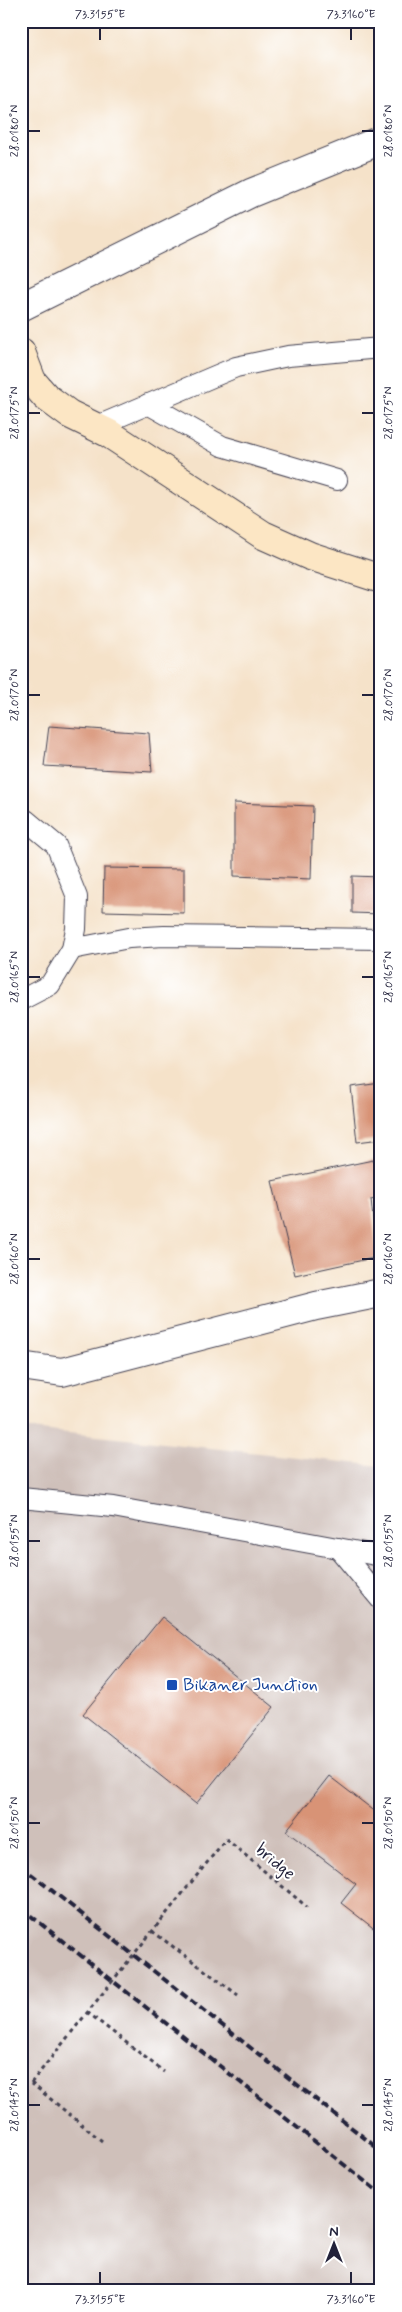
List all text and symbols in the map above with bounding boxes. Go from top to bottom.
text: 73.3155°E [75,7,125,23]
text: 73.3160°E [326,7,376,23]
text: 28.0180°N [7,105,23,157]
text: 28.0180°N [381,105,397,157]
text: 28.0175°N [7,386,23,440]
text: 28.0175°N [381,386,397,440]
text: 28.0170°N [7,669,23,721]
text: 28.0170°N [381,669,397,721]
text: 28.0165°N [7,951,23,1003]
text: 28.0165°N [381,951,397,1003]
text: 28.0160°N [7,1233,23,1285]
text: 28.0160°N [381,1233,397,1285]
text: 28.0155°N [7,1514,23,1568]
text: 28.0155°N [381,1514,397,1568]
place label: Bikaner Junction [183,1673,318,1697]
marker: Bikaner Junction [165,1678,179,1692]
text: 28.0150°N [7,1797,23,1849]
text: 28.0150°N [381,1797,397,1849]
street label: bridge [250,1838,300,1886]
text: 28.0145°N [7,2078,23,2132]
text: 28.0145°N [381,2078,397,2132]
north arrow [310,2220,360,2270]
text: N [329,2223,339,2241]
text: 73.3155°E [75,2292,125,2308]
text: 73.3160°E [326,2292,376,2308]

